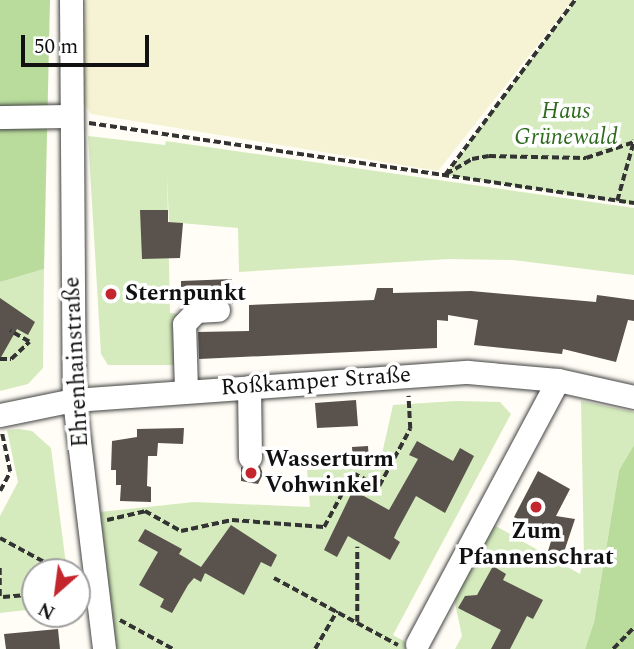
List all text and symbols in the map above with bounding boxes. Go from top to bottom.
scale bar [24,21,152,65]
text: 50 m [34,31,78,63]
park label: Haus Grünewald [514,98,618,152]
street label: Ehrenhainstraße [59,276,95,448]
place label: Sternpunkt [125,280,246,308]
marker: Sternpunkt [103,286,119,302]
street label: Roßkamper Straße [220,362,412,402]
place label: Wasserturm Vohwinkel [265,446,394,500]
marker: Wasserturm Vohwinkel [243,465,259,481]
marker: Zum Pfannenschrat [528,499,544,515]
place label: Zum Pfannenschrat [458,518,614,572]
north arrow [21,558,91,628]
text: N [33,594,61,627]

